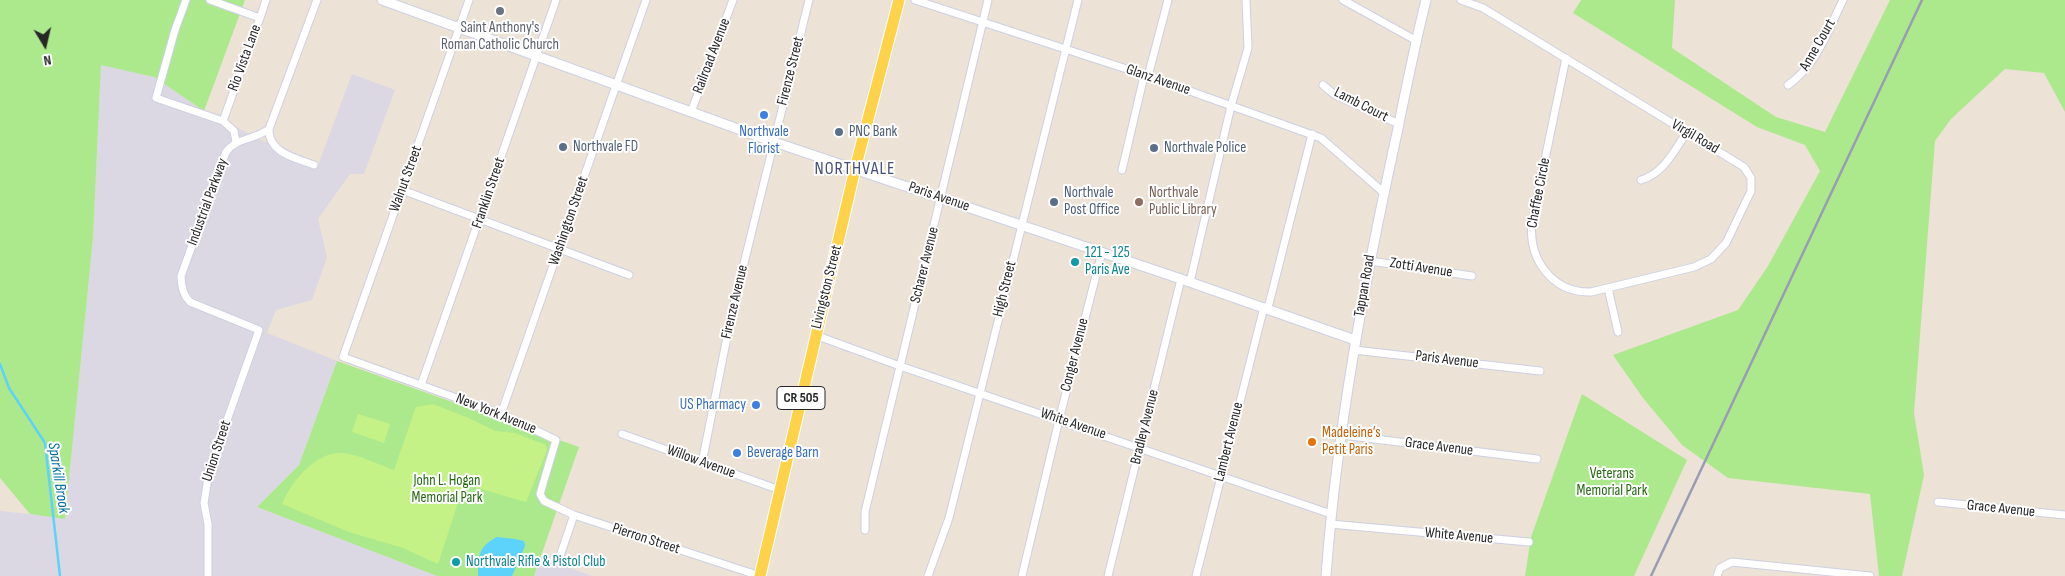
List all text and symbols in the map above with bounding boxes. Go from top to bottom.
marker: Saint Anthony's Roman Catholic Church [494,5,506,17]
street label: Railroad Avenue [689,16,735,96]
street label: Anne Court [1796,16,1840,74]
place label: Saint Anthony's Roman Catholic Church [441,19,559,54]
north arrow [20,20,70,70]
street label: Rio Vista Lane [225,22,265,94]
street label: Firenze Street [774,35,808,107]
text: N [42,51,52,69]
street label: Glanz Avenue [1123,61,1193,99]
street label: Lamb Court [1331,84,1391,126]
marker: Northvale Florist [758,109,770,121]
street label: Virgil Road [1668,116,1722,158]
place label: Northvale Florist [739,123,789,158]
place label: PNC Bank [849,123,897,141]
marker: PNC Bank [833,126,845,138]
place label: Northvale FD [573,138,638,156]
place label: Northvale Police [1164,139,1246,157]
marker: Northvale FD [557,141,569,153]
marker: Northvale Police [1148,142,1160,154]
street label: Walnut Street [386,143,426,215]
street label: Franklin Street [468,155,510,231]
street label: Industrial Parkway [184,156,232,248]
street label: Chaffee Circle [1523,156,1555,230]
district label: NORTHVALE [813,158,897,180]
street label: Washington Street [545,174,593,268]
street label: Paris Avenue [906,178,972,216]
place label: Northvale Post Office [1064,184,1120,219]
place label: Northvale Public Library [1149,184,1217,219]
marker: Northvale Post Office [1048,196,1060,208]
marker: Northvale Public Library [1133,196,1145,208]
street label: Scharer Avenue [907,225,943,305]
street label: Livingston Street [808,243,846,331]
place label: 121 - 125 Paris Ave [1085,244,1130,279]
street label: Tappan Road [1351,253,1379,319]
street label: Zotti Avenue [1388,254,1454,282]
marker: 121 - 125 Paris Ave [1069,256,1081,268]
street label: High Street [989,259,1021,319]
street label: Firenze Avenue [718,263,752,341]
street label: Conger Avenue [1057,316,1093,394]
street label: Paris Avenue [1414,347,1480,373]
road number: CR 505 [777,386,825,409]
street label: Bradley Avenue [1127,388,1163,466]
street label: New York Avenue [453,390,539,438]
place label: US Pharmacy [680,396,746,414]
marker: US Pharmacy [750,399,762,411]
street label: Lambert Avenue [1210,400,1248,484]
street label: White Avenue [1038,404,1108,444]
street label: Union Street [199,418,235,484]
place label: Madeleine’s Petit Paris [1322,424,1381,459]
street label: Grace Avenue [1404,434,1474,460]
marker: Madeleine’s Petit Paris [1306,436,1318,448]
water label: Sparkill Brook [43,441,73,515]
street label: Willow Avenue [664,441,738,483]
place label: Beverage Barn [747,444,819,462]
marker: Beverage Barn [731,447,743,459]
park label: Veterans Memorial Park [1577,465,1647,500]
park label: John L. Hogan Memorial Park [412,472,482,507]
street label: Grace Avenue [1966,496,2036,522]
street label: Pierron Street [610,520,682,558]
street label: White Avenue [1424,524,1494,548]
place label: Northvale Rifle & Pistol Club [466,553,605,571]
marker: Northvale Rifle & Pistol Club [450,556,462,568]

